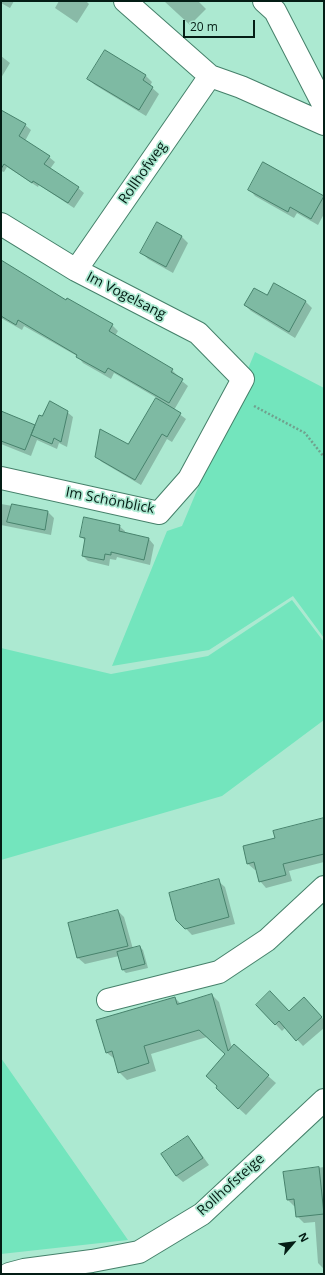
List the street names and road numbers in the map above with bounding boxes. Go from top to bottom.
street label: Rollhofweg [115,139,171,207]
street label: Im Vogelsang [83,269,169,323]
street label: Im Schönblick [64,484,156,518]
street label: Rollhofsteige [194,1151,268,1219]

